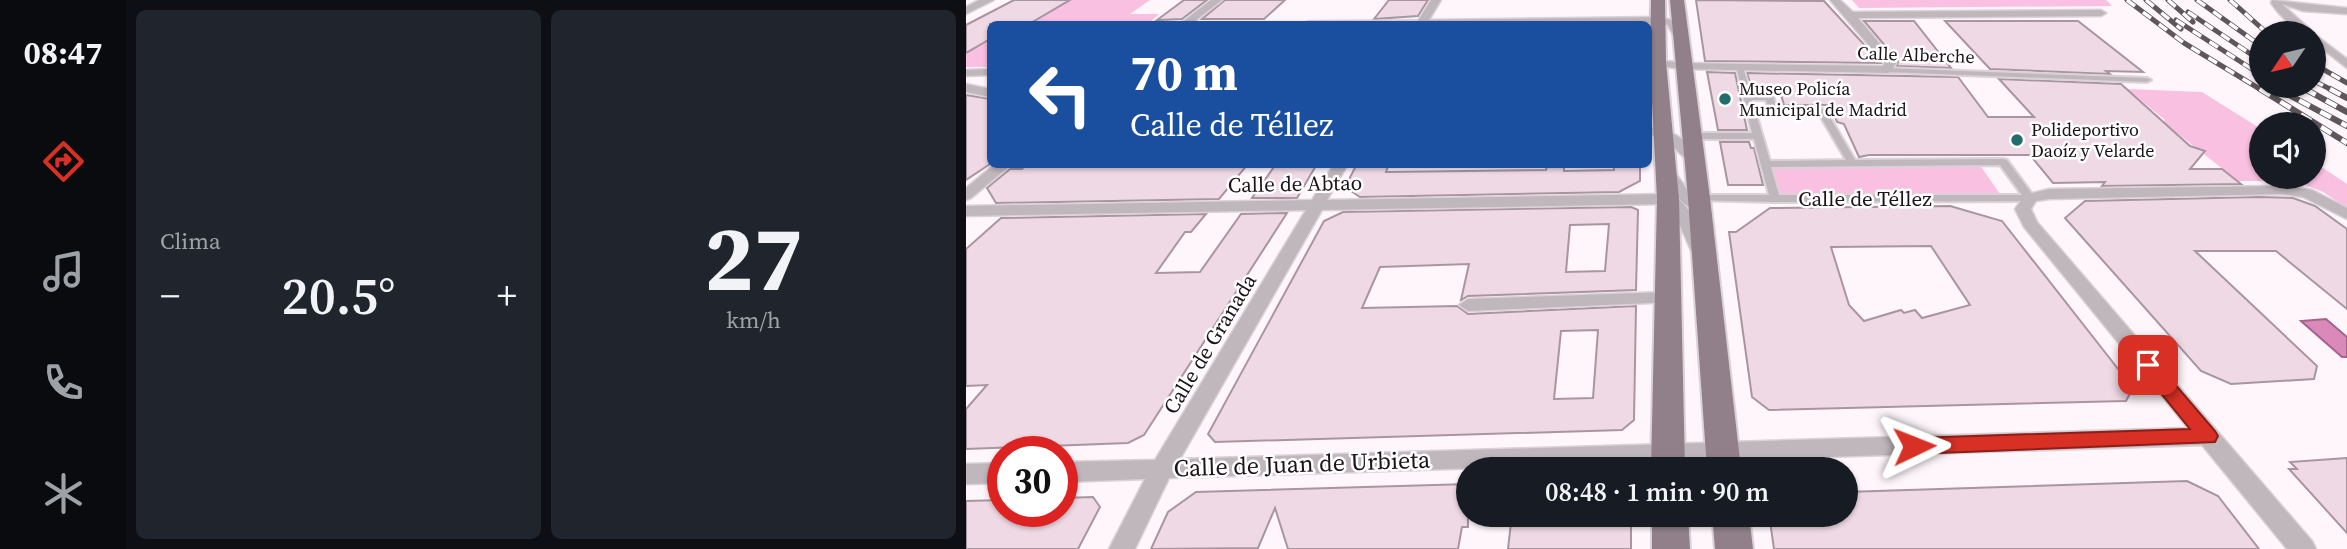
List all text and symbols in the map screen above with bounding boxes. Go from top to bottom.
north arrow [2249,21,2326,98]
map controls [2249,21,2326,189]
text: 08:47 [24,31,102,75]
text: 70 m [1130,39,1238,106]
street label: Calle Alberche [1857,40,1975,69]
icon: left [1015,49,1106,140]
place label: Museo Policía Municipal de Madrid [1739,76,1907,122]
marker: Museo Policía Municipal de Madrid [1717,91,1733,107]
text: Calle de Téllez [1130,103,1334,147]
button: sound [2249,112,2326,189]
place label: Polideportivo Daoíz y Velarde [2031,117,2154,163]
marker: Polideportivo Daoíz y Velarde [2009,132,2025,148]
icon: directions [39,137,88,186]
street label: Calle de Abtao [1228,168,1362,199]
street label: Calle de Téllez [1798,184,1932,213]
text: 27 [704,196,803,320]
text: Clima [160,225,221,257]
icon: music [39,247,88,296]
text: 20.5° [282,260,395,331]
street label: Calle de Granada [1156,268,1263,419]
text: − [160,270,180,322]
text: + [497,270,517,322]
text: km/h [726,304,781,336]
pin [2118,335,2178,395]
icon: arrive [2129,346,2167,384]
icon: phone [39,358,88,407]
position arrow [1877,409,1951,483]
speed limit sign: 30 [987,436,1078,527]
street label: Calle de Juan de Urbieta [1173,443,1432,484]
icon: climate [39,469,88,518]
text: 08:48 · 1 min · 90 m [1545,474,1769,510]

